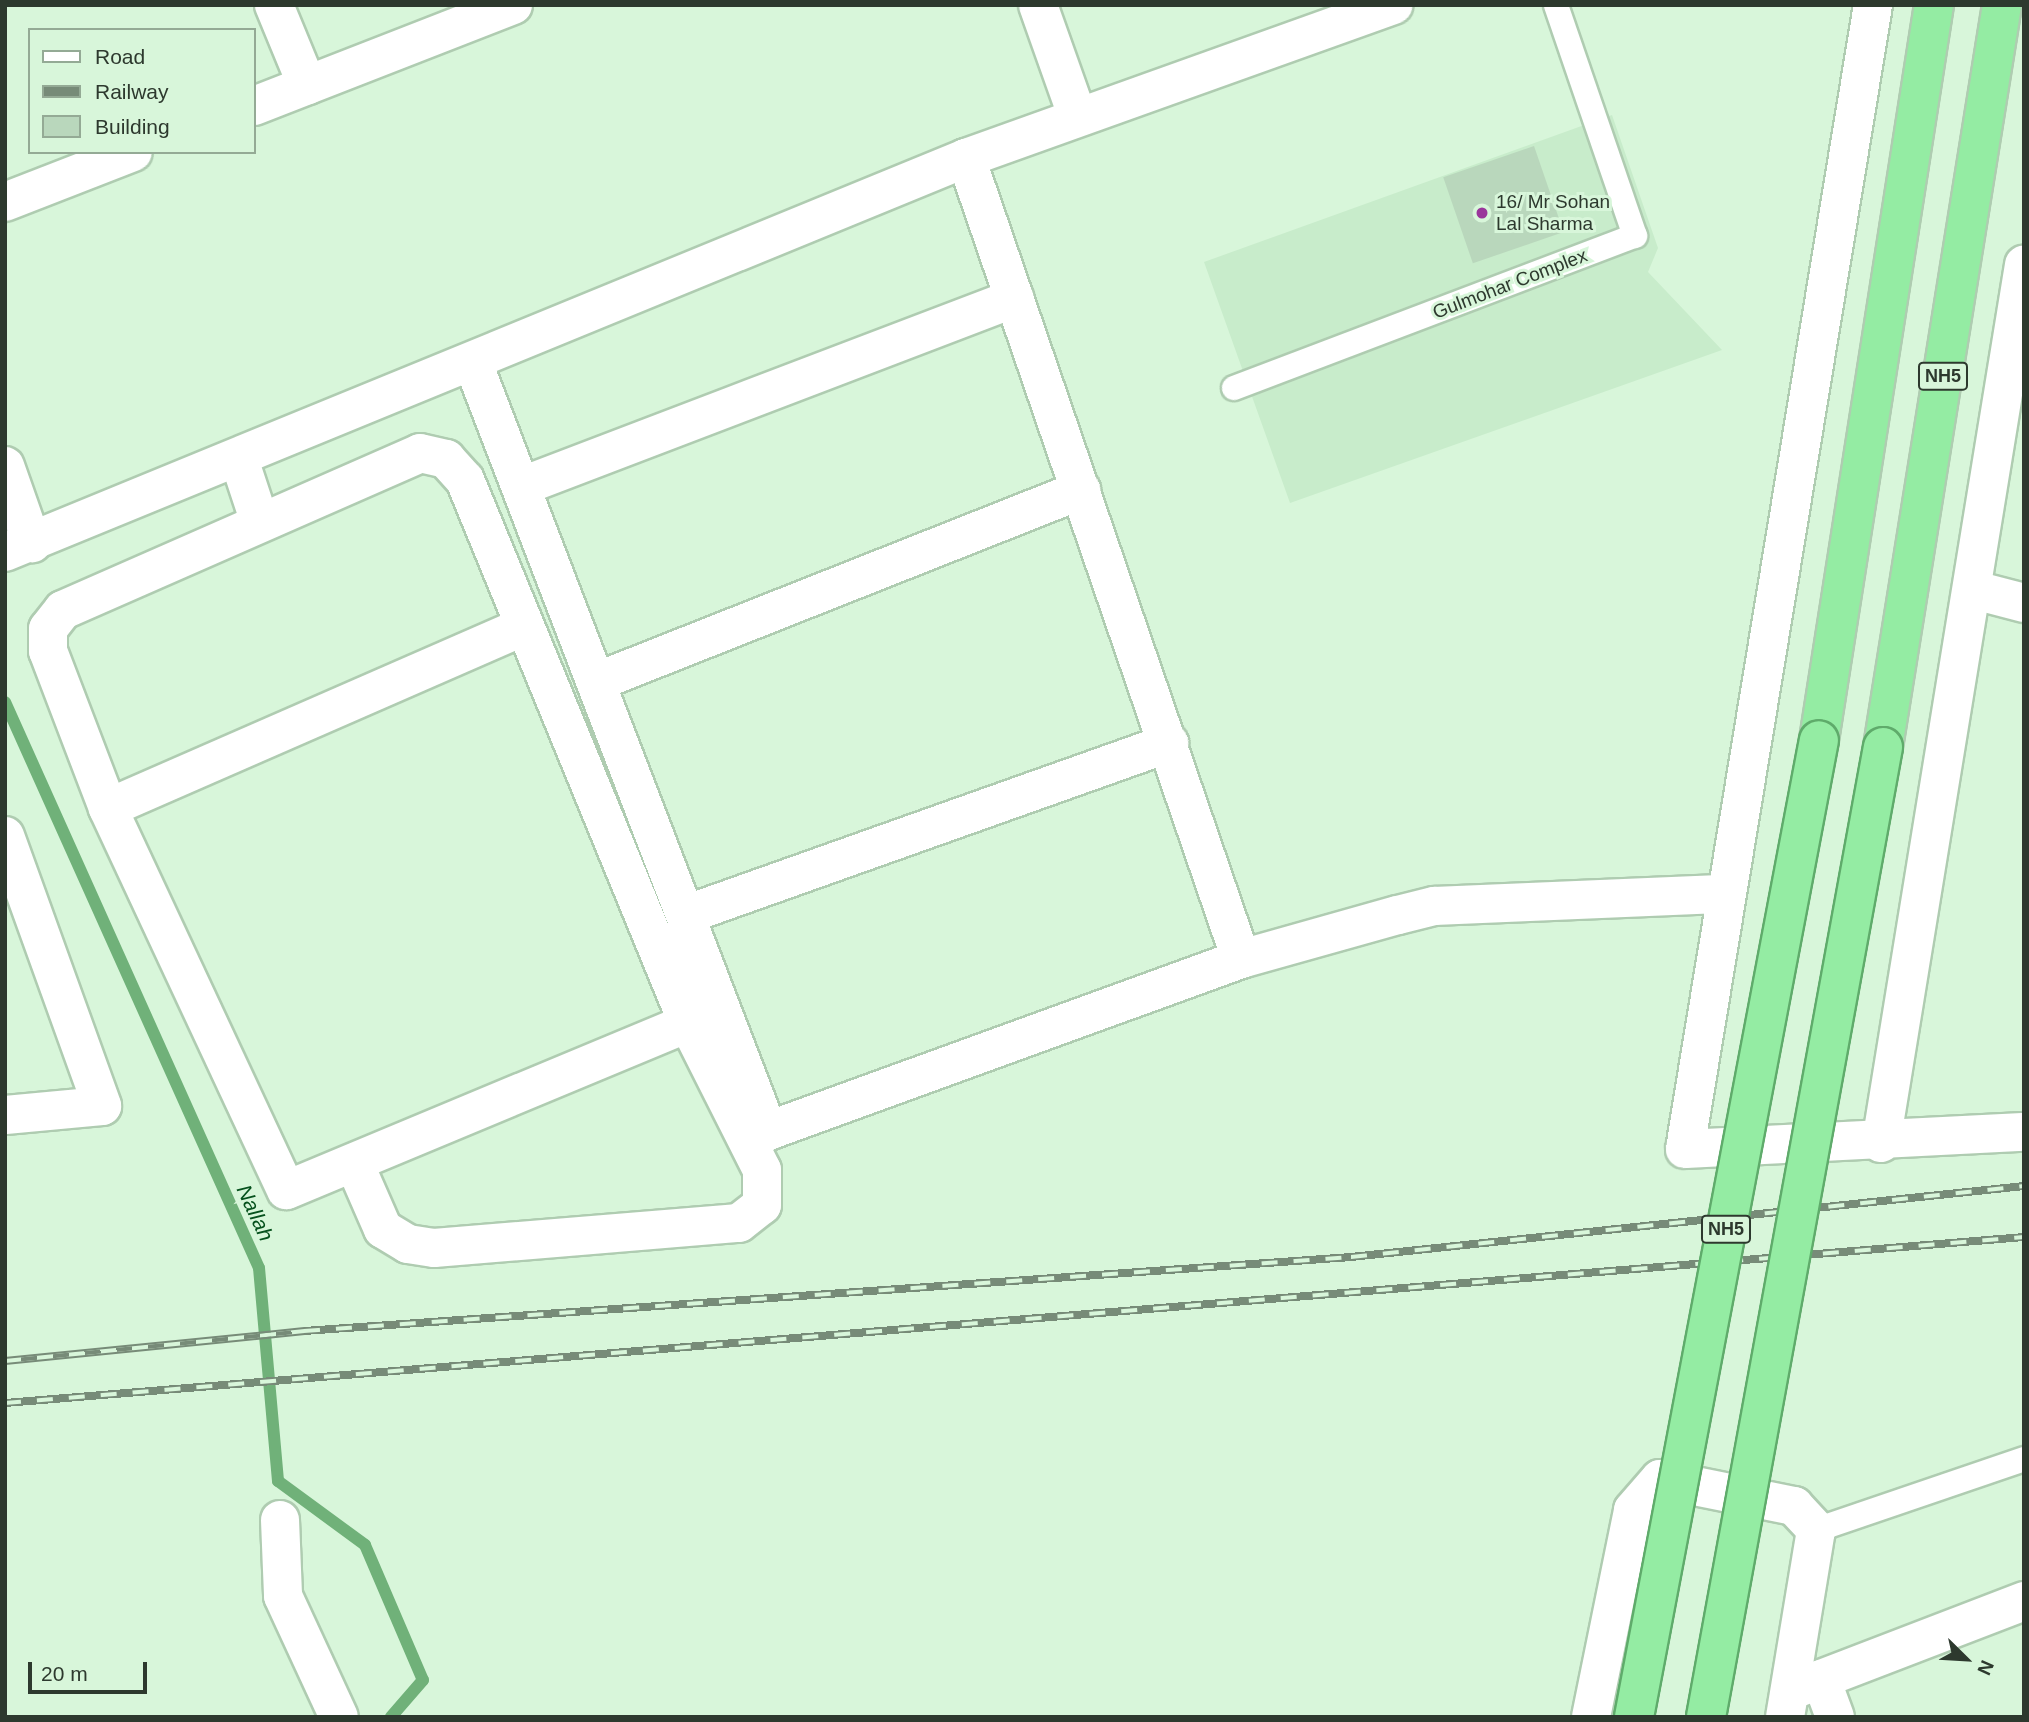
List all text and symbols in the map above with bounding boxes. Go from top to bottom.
legend [28,28,256,154]
text: Road [95,45,145,68]
text: Railway [95,80,169,103]
text: Building [95,115,170,138]
place label: 16/ Mr Sohan Lal Sharma [1496,191,1610,235]
marker: 16/ Mr Sohan Lal Sharma [1474,205,1490,221]
street label: Gulmohar Complex [1430,244,1590,324]
road number: NH5 [1917,362,1969,390]
water label: Nallah [231,1181,279,1245]
road number: NH5 [1700,1214,1752,1244]
north arrow [1931,1624,2001,1694]
scale bar [32,1648,150,1692]
text: N [1973,1657,1998,1678]
text: 20 m [41,1662,88,1685]

